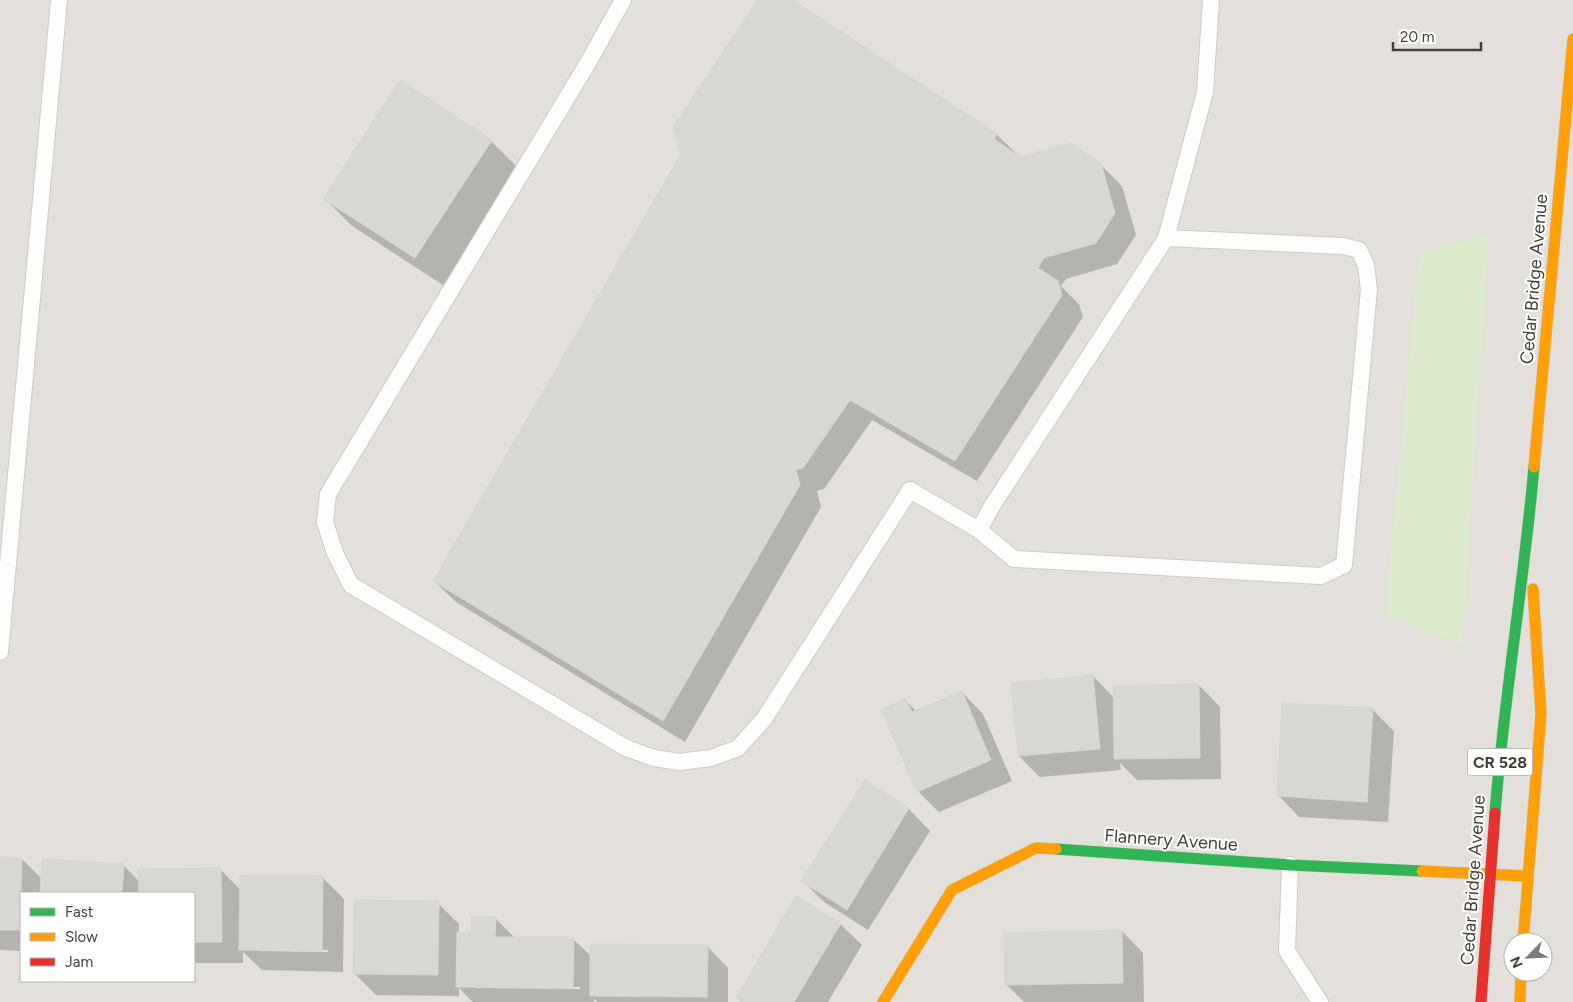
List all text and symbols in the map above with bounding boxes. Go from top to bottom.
scale bar [1393,20,1480,52]
text: 20 m [1400,28,1434,46]
street label: Cedar Bridge Avenue [1516,193,1552,365]
road number: CR 528 [1468,749,1532,776]
street label: Cedar Bridge Avenue [1456,794,1490,966]
street label: Flannery Avenue [1104,824,1239,856]
legend [20,892,195,982]
text: Fast [65,903,94,921]
text: Slow [65,928,98,946]
north arrow [1503,932,1553,982]
text: Jam [65,953,93,971]
text: N [1507,954,1527,970]

